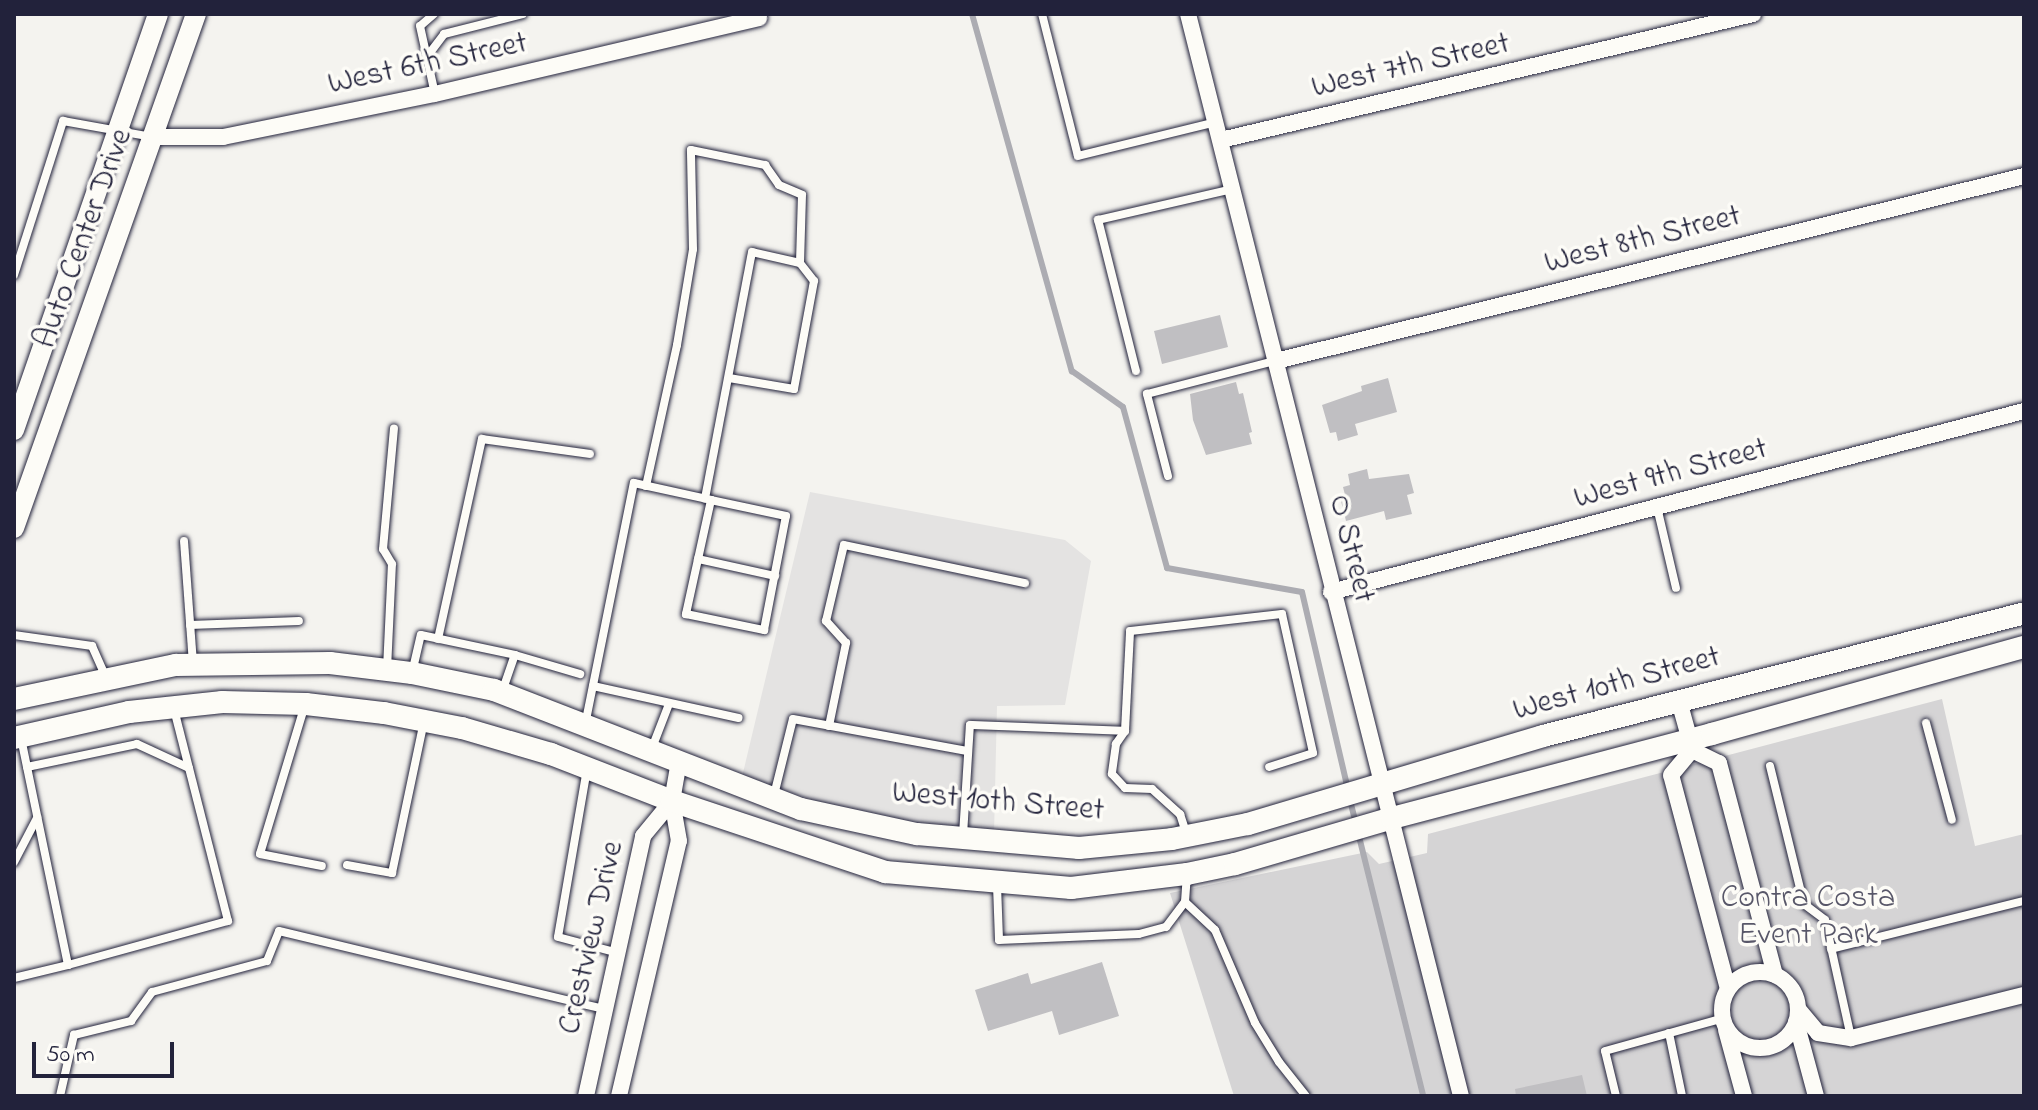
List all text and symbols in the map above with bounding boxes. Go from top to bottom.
street label: West 6th Street [325,25,531,105]
street label: West 7th Street [1308,26,1514,108]
street label: Auto Center Drive [27,124,143,354]
street label: West 8th Street [1541,198,1745,284]
street label: West 9th Street [1570,431,1772,519]
street label: O Street [1318,491,1382,607]
street label: West 10th Street [1509,639,1725,731]
street label: West 10th Street [890,775,1106,831]
street label: Crestview Drive [552,838,634,1038]
park label: Contra Costa Event Park [1721,881,1895,956]
scale bar [36,1026,178,1076]
text: 50 m [46,1038,95,1073]

